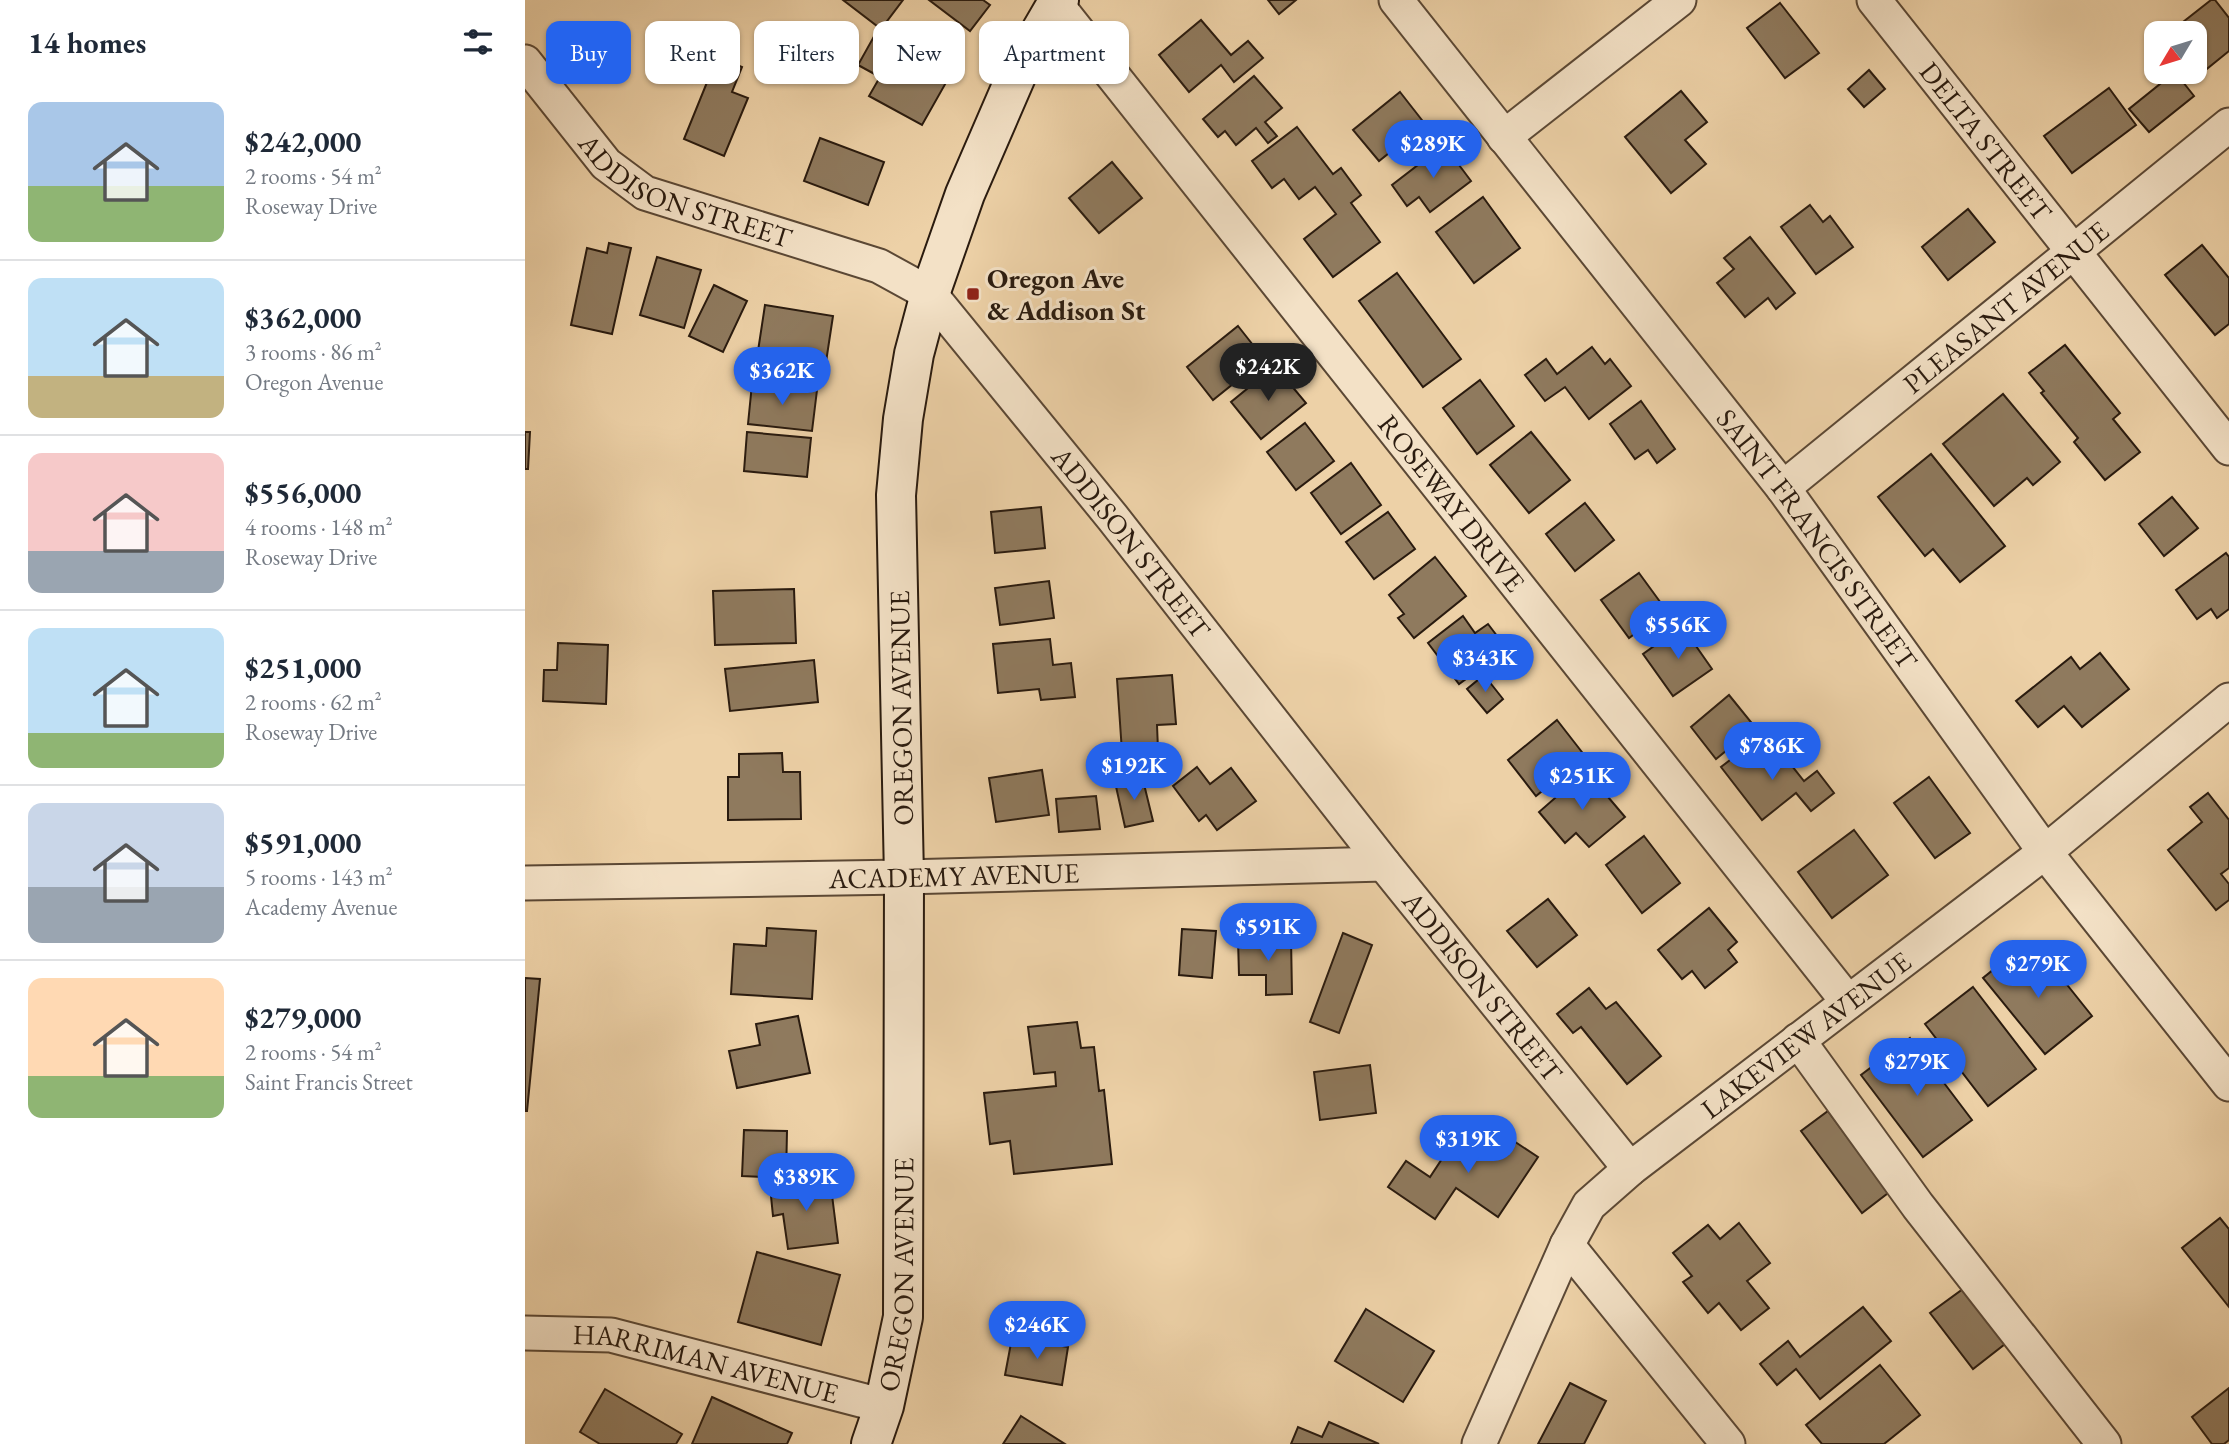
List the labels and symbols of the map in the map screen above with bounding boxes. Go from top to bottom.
north arrow [2144,21,2207,84]
street label: DELTA STREET [1912,54,2060,228]
pin: $289K [1384,120,1482,180]
street label: ADDISON STREET [570,125,797,256]
street label: PLEASANT AVENUE [1895,212,2116,401]
place label: Oregon Ave & Addison St [987,260,1146,328]
marker: Oregon Ave & Addison St [965,286,981,302]
pin: $242K [1219,344,1317,403]
pin: $362K [733,348,831,407]
street label: SAINT FRANCIS STREET [1709,401,1926,676]
street label: ROSEWAY DRIVE [1371,407,1533,599]
street label: ADDISON STREET [1043,438,1219,646]
street label: OREGON AVENUE [881,590,921,826]
pin: $556K [1629,602,1727,661]
pin: $343K [1436,634,1534,694]
pin: $786K [1723,722,1821,782]
pin: $192K [1085,742,1183,802]
pin: $251K [1533,752,1631,812]
street label: ACADEMY AVENUE [827,854,1080,896]
street label: ADDISON STREET [1394,883,1571,1089]
pin: $591K [1219,904,1317,963]
pin: $279K [1989,940,2087,1000]
street label: LAKEVIEW AVENUE [1694,943,1918,1126]
pin: $279K [1868,1038,1966,1098]
pin: $319K [1419,1116,1517,1175]
pin: $389K [757,1154,855,1213]
street label: OREGON AVENUE [870,1157,921,1395]
pin: $246K [988,1302,1086,1361]
street label: HARRIMAN AVENUE [572,1316,843,1411]

